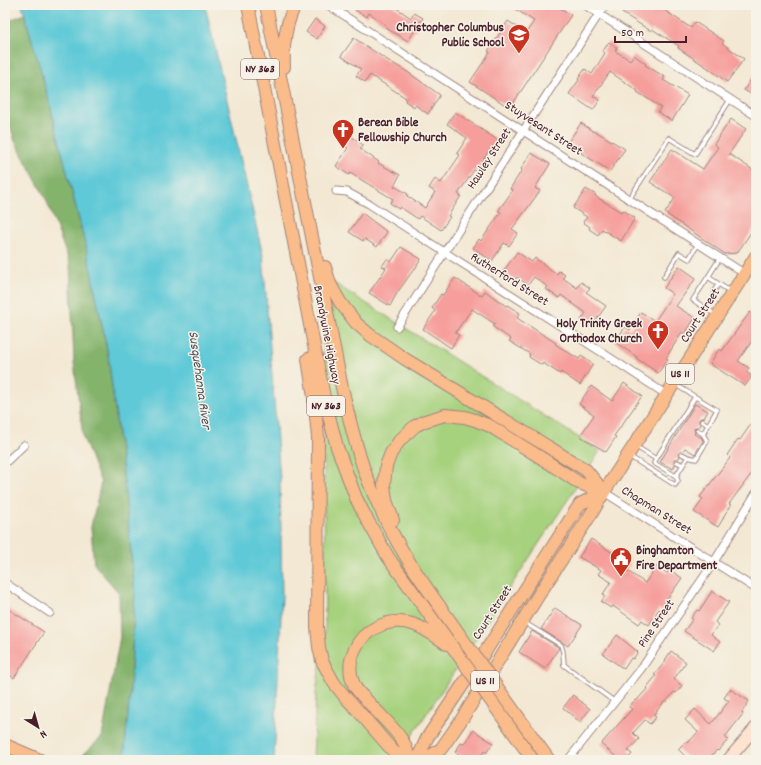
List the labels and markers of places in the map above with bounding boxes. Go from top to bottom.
place label: Christopher Columbus Public School [396,19,505,53]
school or university icon: Christopher Columbus Public School [506,22,532,55]
place label: Berean Bible Fellowship Church [358,114,447,148]
church icon: Berean Bible Fellowship Church [330,117,356,150]
place label: Holy Trinity Greek Orthodox Church [556,315,643,349]
church icon: Holy Trinity Greek Orthodox Church [645,318,671,351]
place label: Binghamton Fire Department [636,542,717,576]
public building icon: Binghamton Fire Department [608,545,634,578]

